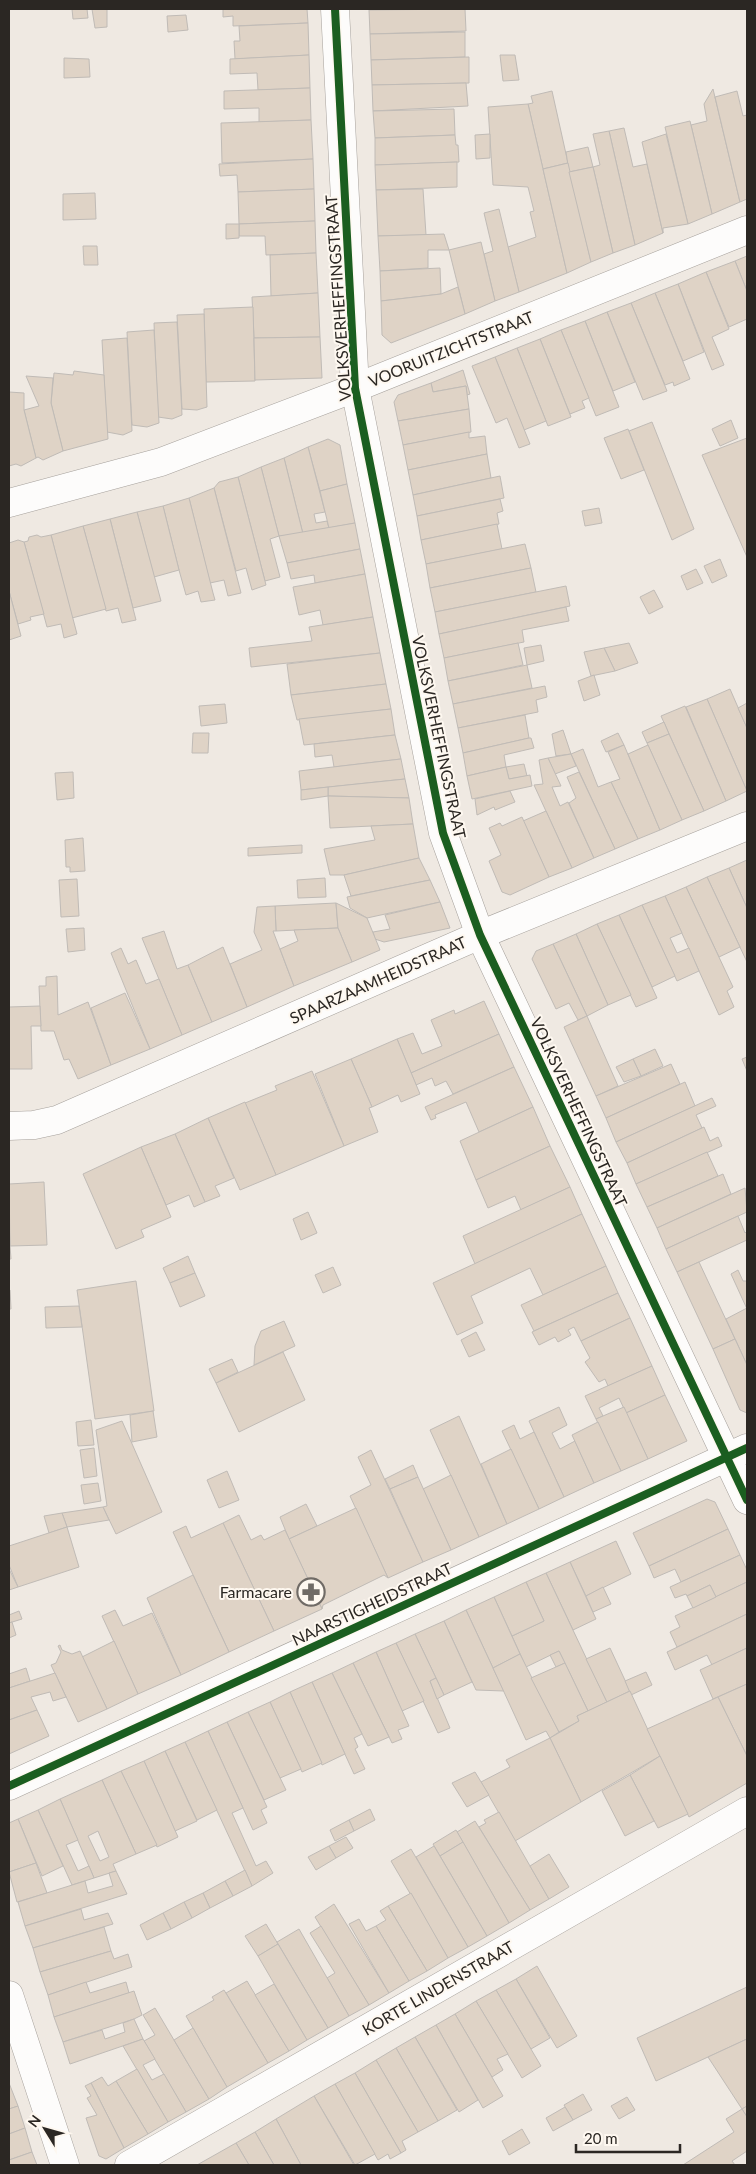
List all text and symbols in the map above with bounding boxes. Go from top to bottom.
street label: VOLKSVERHEFFINGSTRAAT [321,194,354,402]
street label: VOORUITZICHTSTRAAT [366,306,537,390]
street label: VOLKSVERHEFFINGSTRAAT [409,634,470,841]
street label: SPAARZAAMHEIDSTRAAT [286,932,470,1027]
street label: VOLKSVERHEFFINGSTRAAT [527,1014,632,1210]
street label: NAARSTIGHEIDSTRAAT [289,1558,455,1649]
pharmacy icon: Farmacare [296,1577,326,1607]
place label: Farmacare [220,1582,292,1601]
street label: KORTE LINDENSTRAAT [359,1936,517,2039]
north arrow [20,2104,70,2154]
text: N [24,2111,44,2130]
scale bar [576,2122,680,2154]
text: 20 m [584,2129,618,2147]

